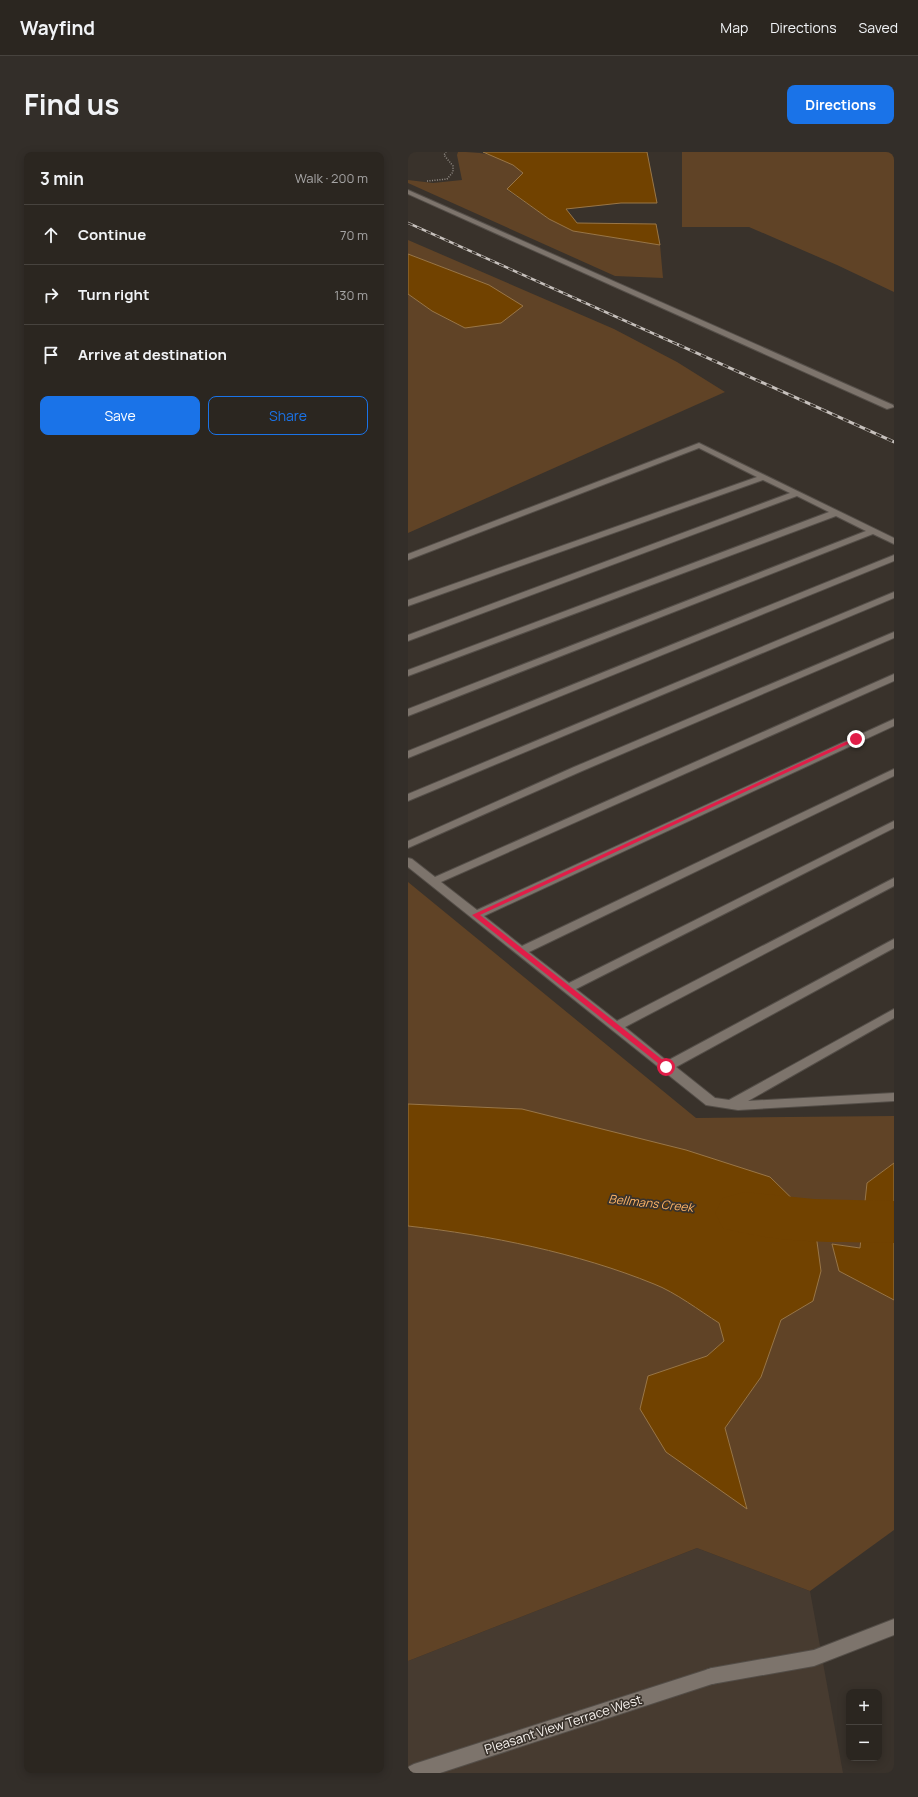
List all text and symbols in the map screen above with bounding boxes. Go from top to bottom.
text: Wayfind [20,15,95,41]
text: Map [720,18,748,37]
text: Directions [770,18,837,37]
text: Saved [859,18,898,37]
text: Find us [24,85,119,123]
button: Directions [787,85,894,124]
text: 3 min [40,167,84,190]
text: Walk · 200 m [295,169,368,187]
icon: ahead [40,224,62,246]
text: Continue [78,224,146,245]
text: 70 m [340,226,368,244]
icon: right [40,284,62,306]
text: Turn right [78,284,149,305]
text: 130 m [334,286,368,304]
icon: arrive [40,344,62,366]
text: Arrive at destination [78,344,227,365]
button: Save [40,396,200,435]
button: Share [208,396,368,435]
route end [847,730,865,748]
route start [657,1058,675,1076]
water label: Bellmans Creek [608,1190,696,1216]
map controls [846,1689,882,1761]
button: + [846,1689,882,1725]
street label: Pleasant View Terrace West [482,1690,644,1758]
button: − [846,1725,882,1761]

